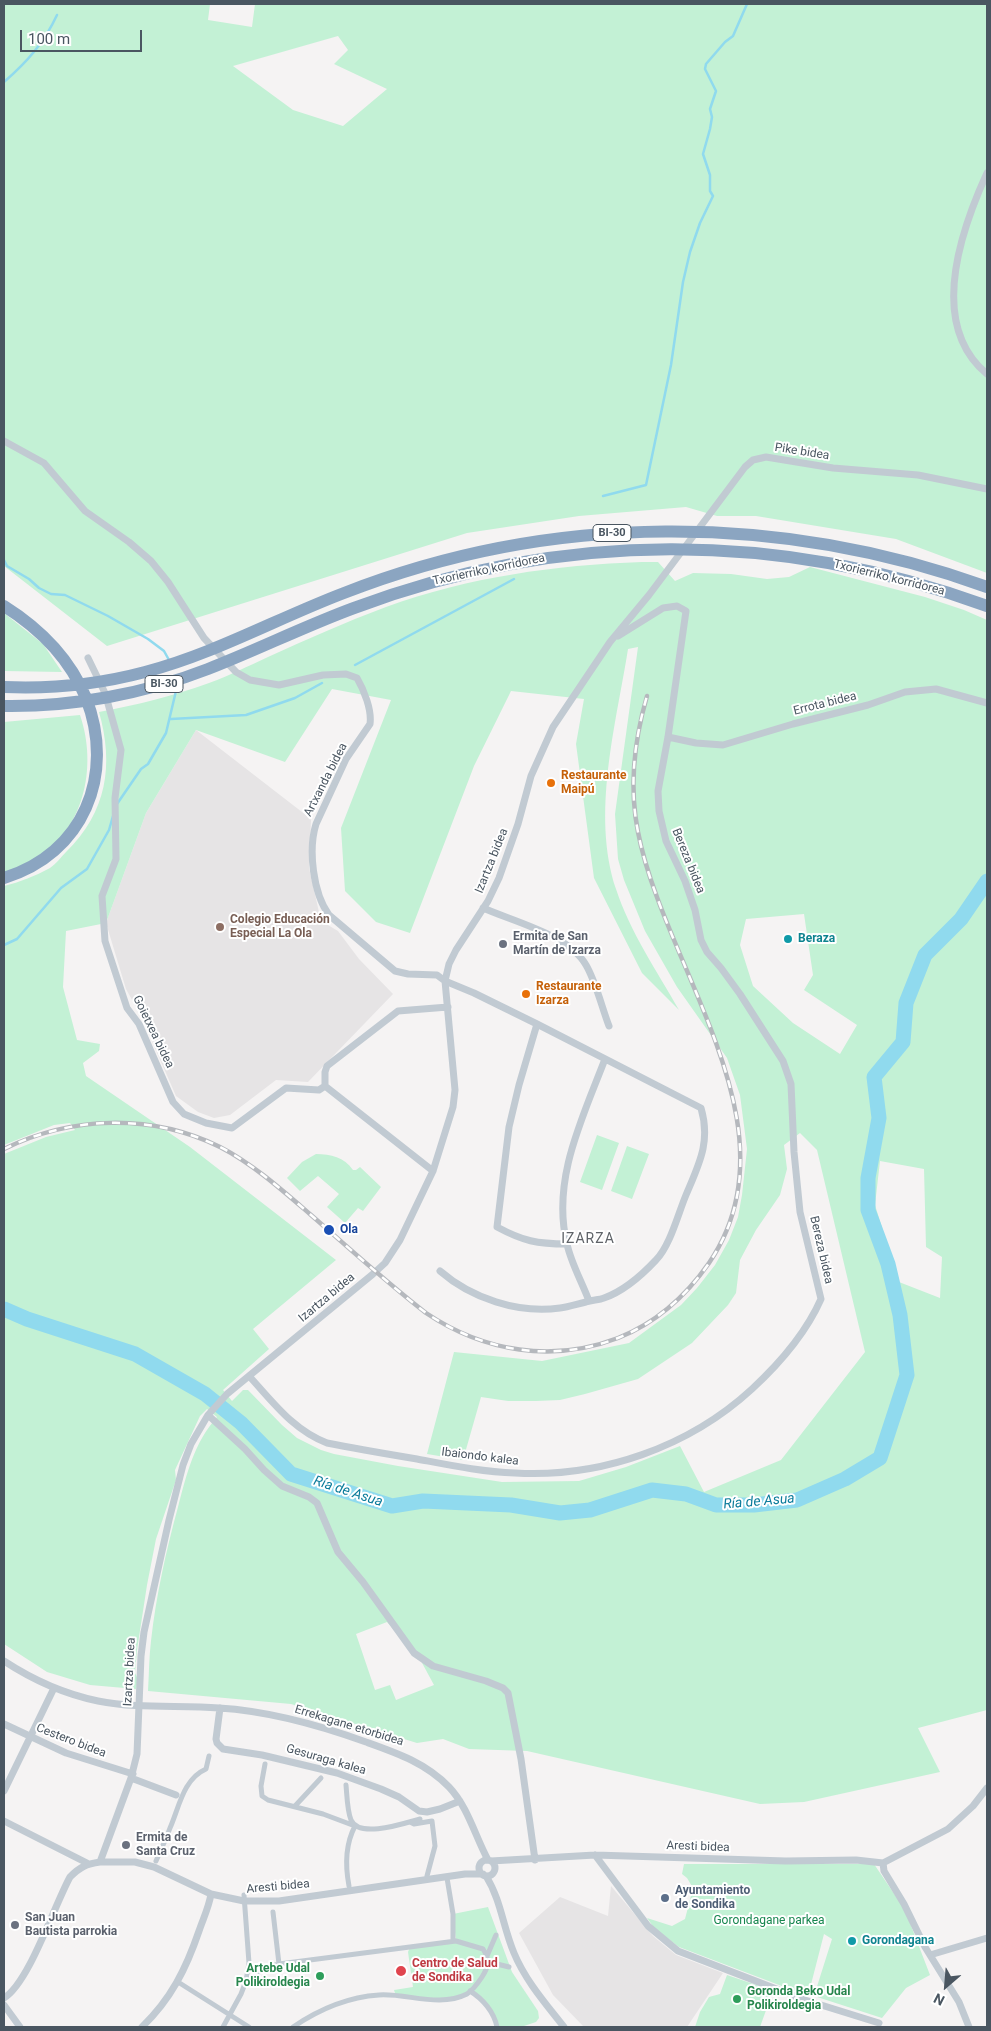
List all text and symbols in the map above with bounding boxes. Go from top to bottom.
scale bar [22,20,145,52]
text: 100 m [28,30,70,48]
street label: Pike bidea [774,441,830,463]
road number: BI-30 [593,524,631,542]
street label: Txorierriko korridorea [432,551,546,589]
street label: Txorierriko korridorea [832,557,946,599]
road number: BI-30 [145,676,183,692]
street label: Errota bidea [792,689,858,719]
street label: Artxanda bidea [301,741,351,819]
place label: Restaurante Maipú [561,769,626,797]
marker: Restaurante Maipú [545,777,557,789]
street label: Izartza bidea [472,826,512,896]
street label: Bereza bidea [668,826,708,896]
place label: Colegio Educación Especial La Ola [230,913,330,941]
marker: Colegio Educación Especial La Ola [214,921,226,933]
place label: Ermita de San Martín de Izarza [513,930,601,958]
place label: Beraza [798,932,835,946]
marker: Beraza [782,933,794,945]
marker: Ermita de San Martín de Izarza [497,938,509,950]
place label: Restaurante Izarza [536,980,601,1008]
marker: Restaurante Izarza [520,988,532,1000]
street label: Goietxea bidea [129,993,177,1071]
street label: Bereza bidea [806,1215,836,1285]
marker: Ola [322,1223,336,1237]
place label: Ola [340,1223,358,1237]
district label: IZARZA [560,1231,616,1247]
street label: Izartza bidea [296,1270,358,1326]
street label: Ibaiondo kalea [440,1445,520,1469]
water label: Ría de Asua [311,1473,385,1511]
water label: Ría de Asua [723,1491,795,1513]
street label: Izartza bidea [121,1637,139,1707]
street label: Errekagane etorbidea [293,1703,405,1749]
street label: Cestero bidea [34,1721,108,1761]
street label: Gesuraga kalea [284,1742,368,1778]
place label: Ermita de Santa Cruz [136,1831,195,1859]
marker: Ermita de Santa Cruz [120,1839,132,1851]
street label: Aresti bidea [666,1839,730,1855]
street label: Aresti bidea [246,1877,310,1897]
place label: Ayuntamiento de Sondika [675,1884,750,1912]
marker: Ayuntamiento de Sondika [659,1892,671,1904]
place label: San Juan Bautista parrokia [25,1911,117,1939]
park label: Gorondagane parkea [713,1914,825,1928]
marker: San Juan Bautista parrokia [9,1919,21,1931]
place label: Gorondagana [862,1934,934,1948]
marker: Gorondagana [846,1935,858,1947]
place label: Centro de Salud de Sondika [412,1957,498,1985]
north arrow [921,1961,971,2011]
place label: Artebe Udal Polikiroldegia [236,1962,310,1990]
marker: Centro de Salud de Sondika [394,1964,408,1978]
marker: Artebe Udal Polikiroldegia [314,1970,326,1982]
place label: Goronda Beko Udal Polikiroldegia [747,1985,850,2013]
text: N [931,1990,947,2009]
marker: Goronda Beko Udal Polikiroldegia [731,1993,743,2005]

